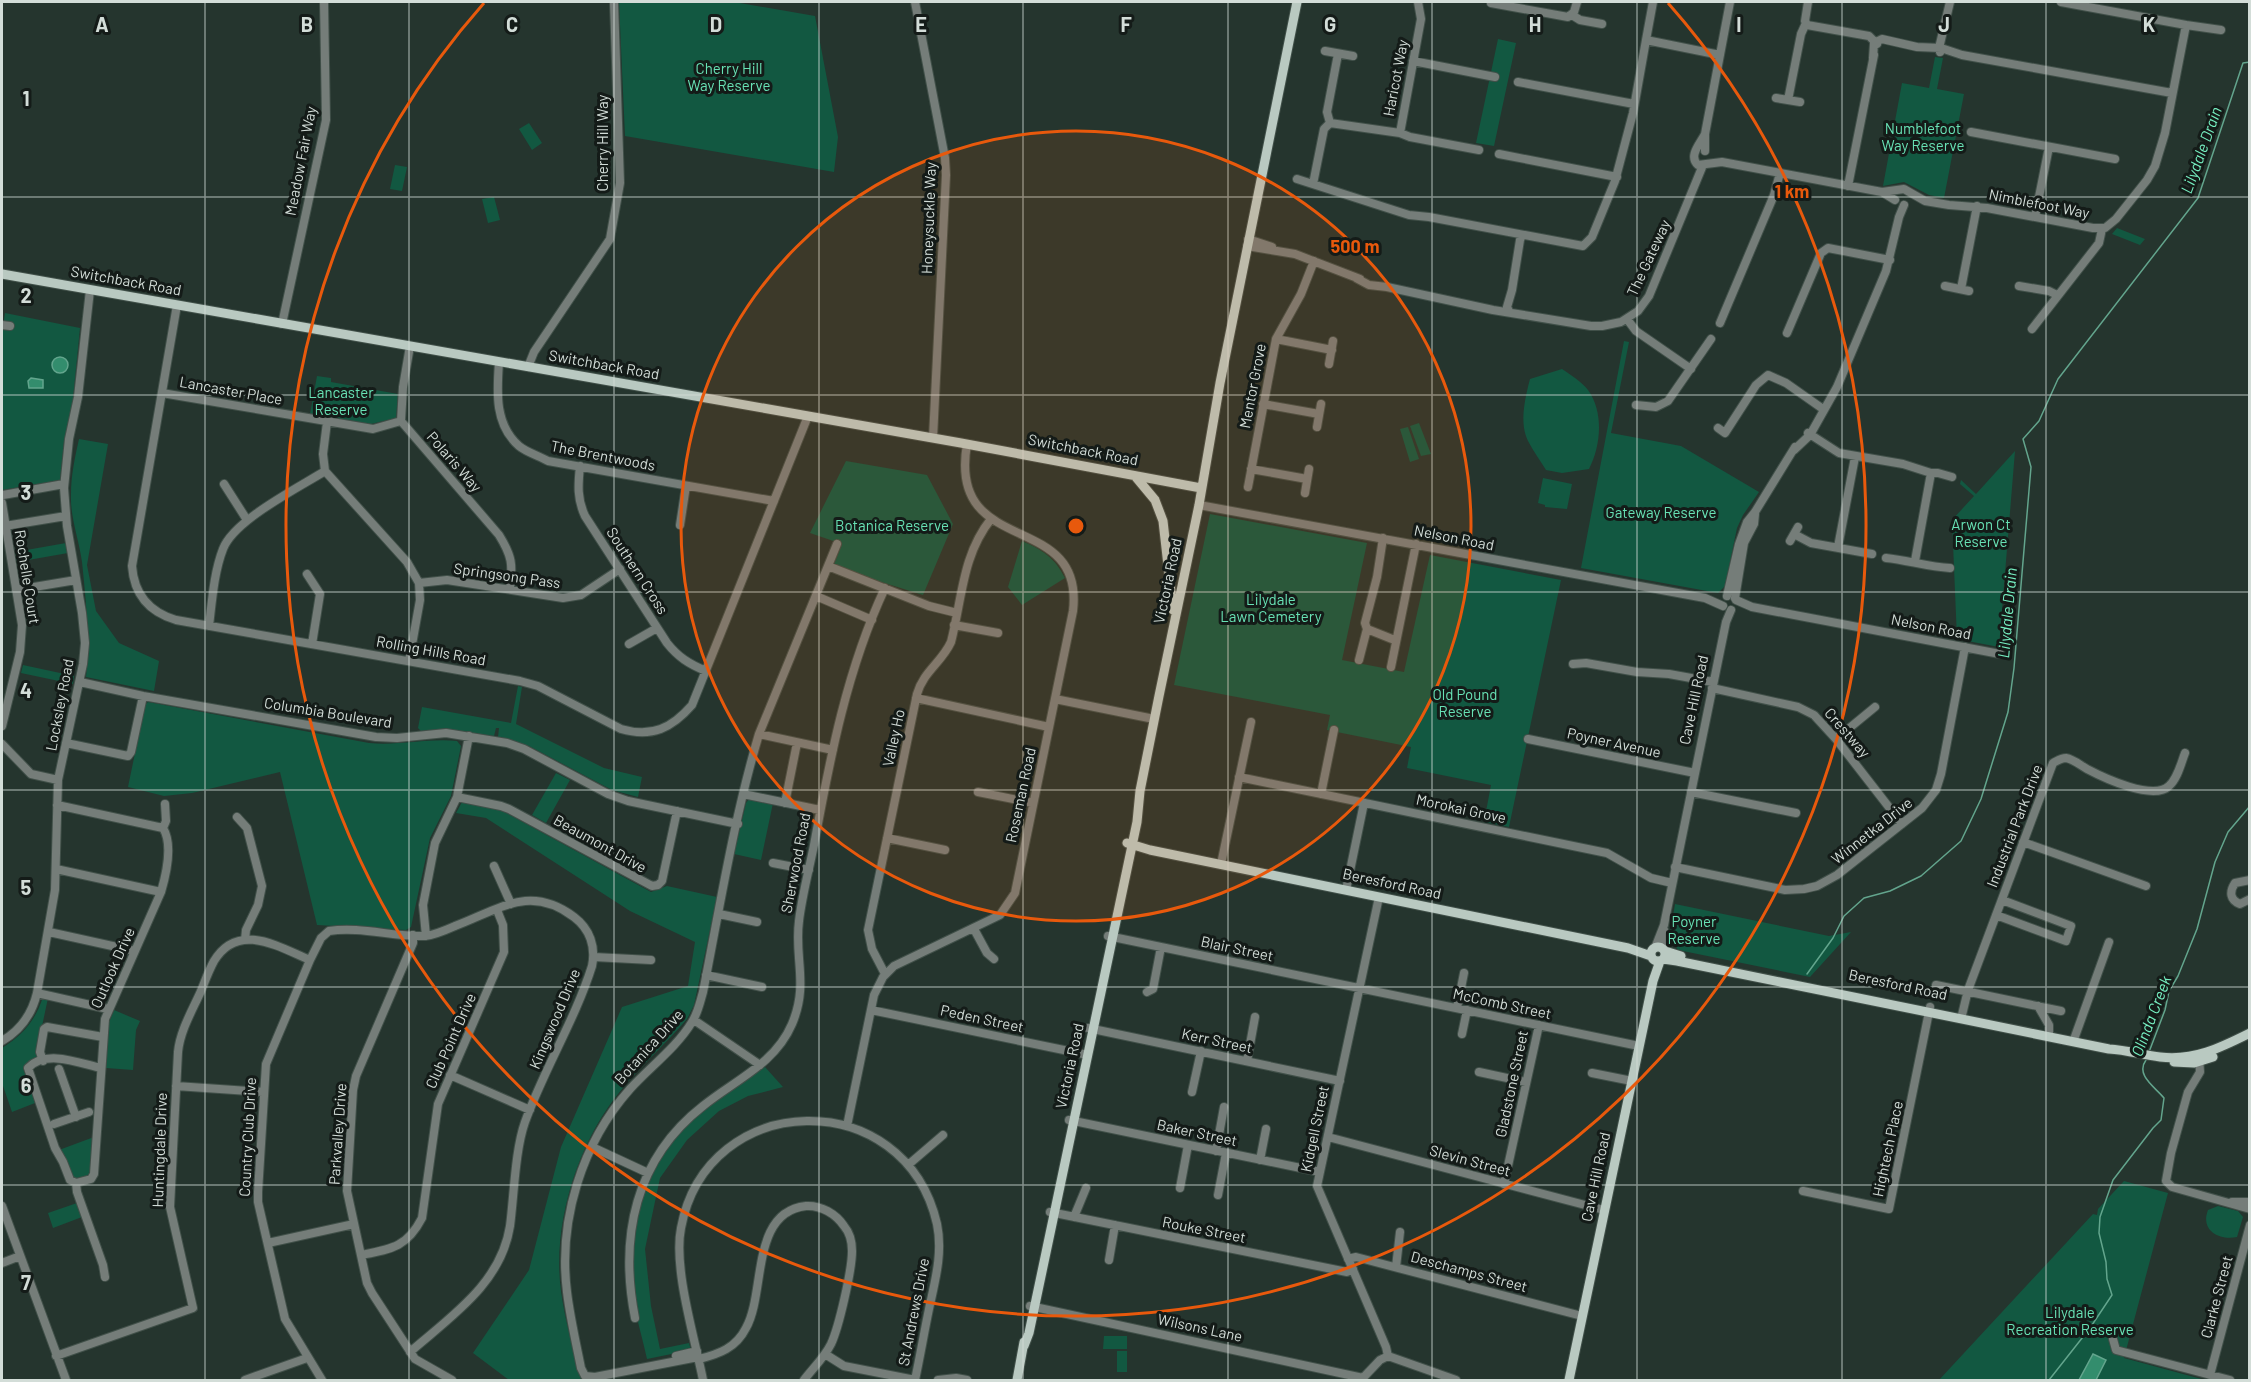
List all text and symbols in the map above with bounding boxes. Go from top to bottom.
text: A [95,12,109,36]
text: B [301,12,313,36]
text: C [506,12,518,36]
text: D [710,12,722,36]
text: E [915,12,927,36]
text: F [1120,12,1132,36]
text: G [1324,12,1336,36]
text: H [1529,12,1541,36]
text: I [1736,12,1742,36]
text: J [1938,12,1950,36]
text: K [2143,12,2156,36]
street label: Haricot Way [1379,38,1411,118]
park label: Cherry Hill Way Reserve [688,59,770,94]
text: 1 [22,86,30,110]
street label: Cherry Hill Way [593,95,611,191]
street label: Meadow Fair Way [281,104,319,217]
water label: Lilydale Drain [2176,104,2225,196]
park label: Numblefoot Way Reserve [1882,119,1964,154]
street label: Honeysuckle Way [917,162,939,274]
text: 1 km [1775,180,1809,202]
street label: Nimblefoot Way [1987,184,2091,222]
street label: The Gateway [1623,216,1674,299]
text: 500 m [1331,235,1379,257]
street label: Switchback Road [70,261,183,299]
text: 2 [20,283,32,307]
street label: Mentor Grove [1235,342,1269,430]
street label: Switchback Road [548,345,661,383]
street label: Lancaster Place [178,372,284,408]
park label: Lancaster Reserve [308,383,374,418]
street label: Polaris Way [424,427,486,495]
street label: Switchback Road [1027,430,1140,469]
street label: The Brentwoods [549,436,657,474]
text: 3 [21,480,31,504]
park label: Gateway Reserve [1606,503,1716,521]
park label: Arwon Ct Reserve [1951,515,2011,550]
park label: Botanica Reserve [835,516,949,534]
centre of rings [1066,516,1086,536]
street label: Nelson Road [1413,520,1496,554]
street label: Southern Cross [603,524,673,617]
street label: Rochelle Court [12,528,44,625]
street label: Victoria Road [1149,536,1185,625]
street label: Springsong Pass [453,559,562,591]
water label: Lilydale Drain [1993,567,2020,659]
park label: Lilydale Lawn Cemetery [1220,590,1322,625]
street label: Nelson Road [1890,609,1973,643]
street label: Rolling Hills Road [375,632,487,669]
street label: Cave Hill Road [1675,653,1711,746]
street label: Locksley Road [41,657,77,752]
text: 4 [20,678,32,702]
park label: Old Pound Reserve [1433,685,1497,720]
street label: Columbia Boulevard [263,693,393,731]
street label: Crestway [1821,704,1874,761]
street label: Valley Ho [878,707,908,768]
street label: Poyner Avenue [1566,723,1663,761]
street label: Roseman Road [1001,746,1039,844]
street label: Industrial Park Drive [1982,762,2046,890]
street label: Morokai Grove [1415,790,1508,826]
street label: Winnetka Drive [1827,793,1915,867]
street label: Beaumont Drive [551,810,650,876]
street label: Sherwood Road [776,811,814,915]
street label: Beresford Road [1341,864,1443,902]
text: 5 [21,875,32,899]
park label: Poyner Reserve [1668,912,1720,947]
street label: Outlook Drive [86,924,138,1011]
street label: Blair Street [1199,932,1275,964]
street label: Beresford Road [1847,965,1949,1003]
street label: Kingswood Drive [525,966,583,1072]
water label: Olinda Creek [2126,973,2175,1059]
street label: McComb Street [1451,984,1553,1022]
street label: Club Point Drive [421,990,479,1091]
street label: Peden Street [939,1000,1026,1036]
street label: Botanica Drive [610,1005,687,1087]
street label: Victoria Road [1051,1021,1087,1110]
street label: Kerr Street [1180,1024,1254,1056]
street label: Gladstone Street [1491,1029,1531,1139]
text: 6 [21,1073,32,1097]
street label: Country Club Drive [235,1077,259,1197]
street label: Parkvalley Drive [324,1082,350,1186]
street label: Kidgell Street [1296,1084,1332,1174]
street label: Huntingdale Drive [148,1092,170,1208]
street label: Hightech Place [1868,1099,1906,1198]
street label: Baker Street [1155,1115,1239,1149]
street label: Cave Hill Road [1577,1130,1613,1223]
street label: Slevin Street [1428,1141,1513,1179]
street label: Rouke Street [1161,1212,1247,1246]
street label: Deschamps Street [1409,1247,1529,1295]
street label: Clarke Street [2196,1253,2236,1340]
street label: St Andrews Drive [894,1256,932,1367]
text: 7 [21,1270,31,1294]
park label: Lilydale Recreation Reserve [2006,1303,2134,1338]
street label: Wilsons Lane [1156,1309,1244,1345]

